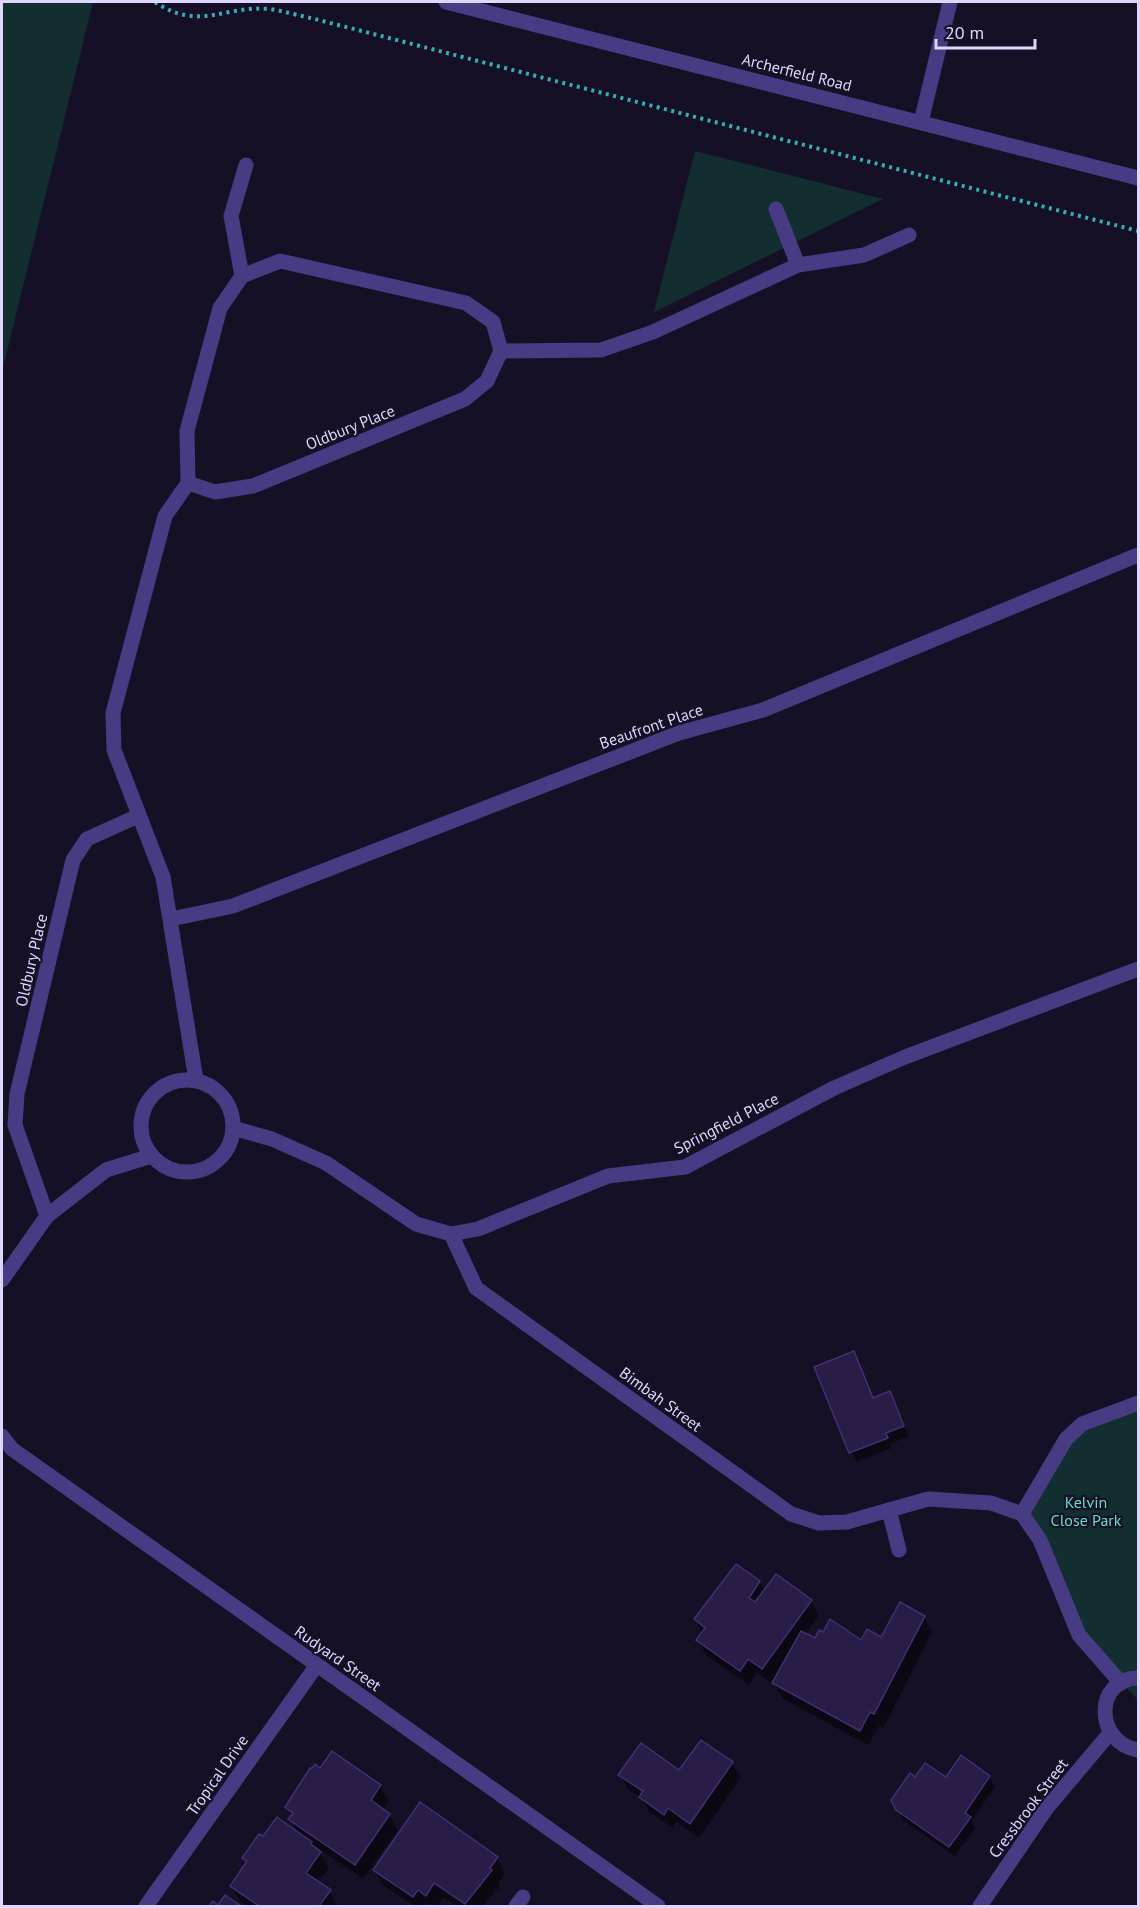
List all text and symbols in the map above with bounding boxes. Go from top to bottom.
scale bar [936,12,1035,50]
text: 20 m [945,21,984,44]
street label: Archerfield Road [740,49,854,95]
street label: Oldbury Place [302,400,398,454]
street label: Beaufront Place [597,699,705,753]
street label: Oldbury Place [11,912,51,1008]
street label: Springfield Place [670,1088,782,1158]
street label: Bimbah Street [616,1362,707,1436]
park label: Kelvin Close Park [1051,1492,1122,1530]
street label: Rudyard Street [291,1621,386,1696]
street label: Tropical Drive [182,1731,252,1819]
street label: Cressbrook Street [984,1754,1072,1862]

